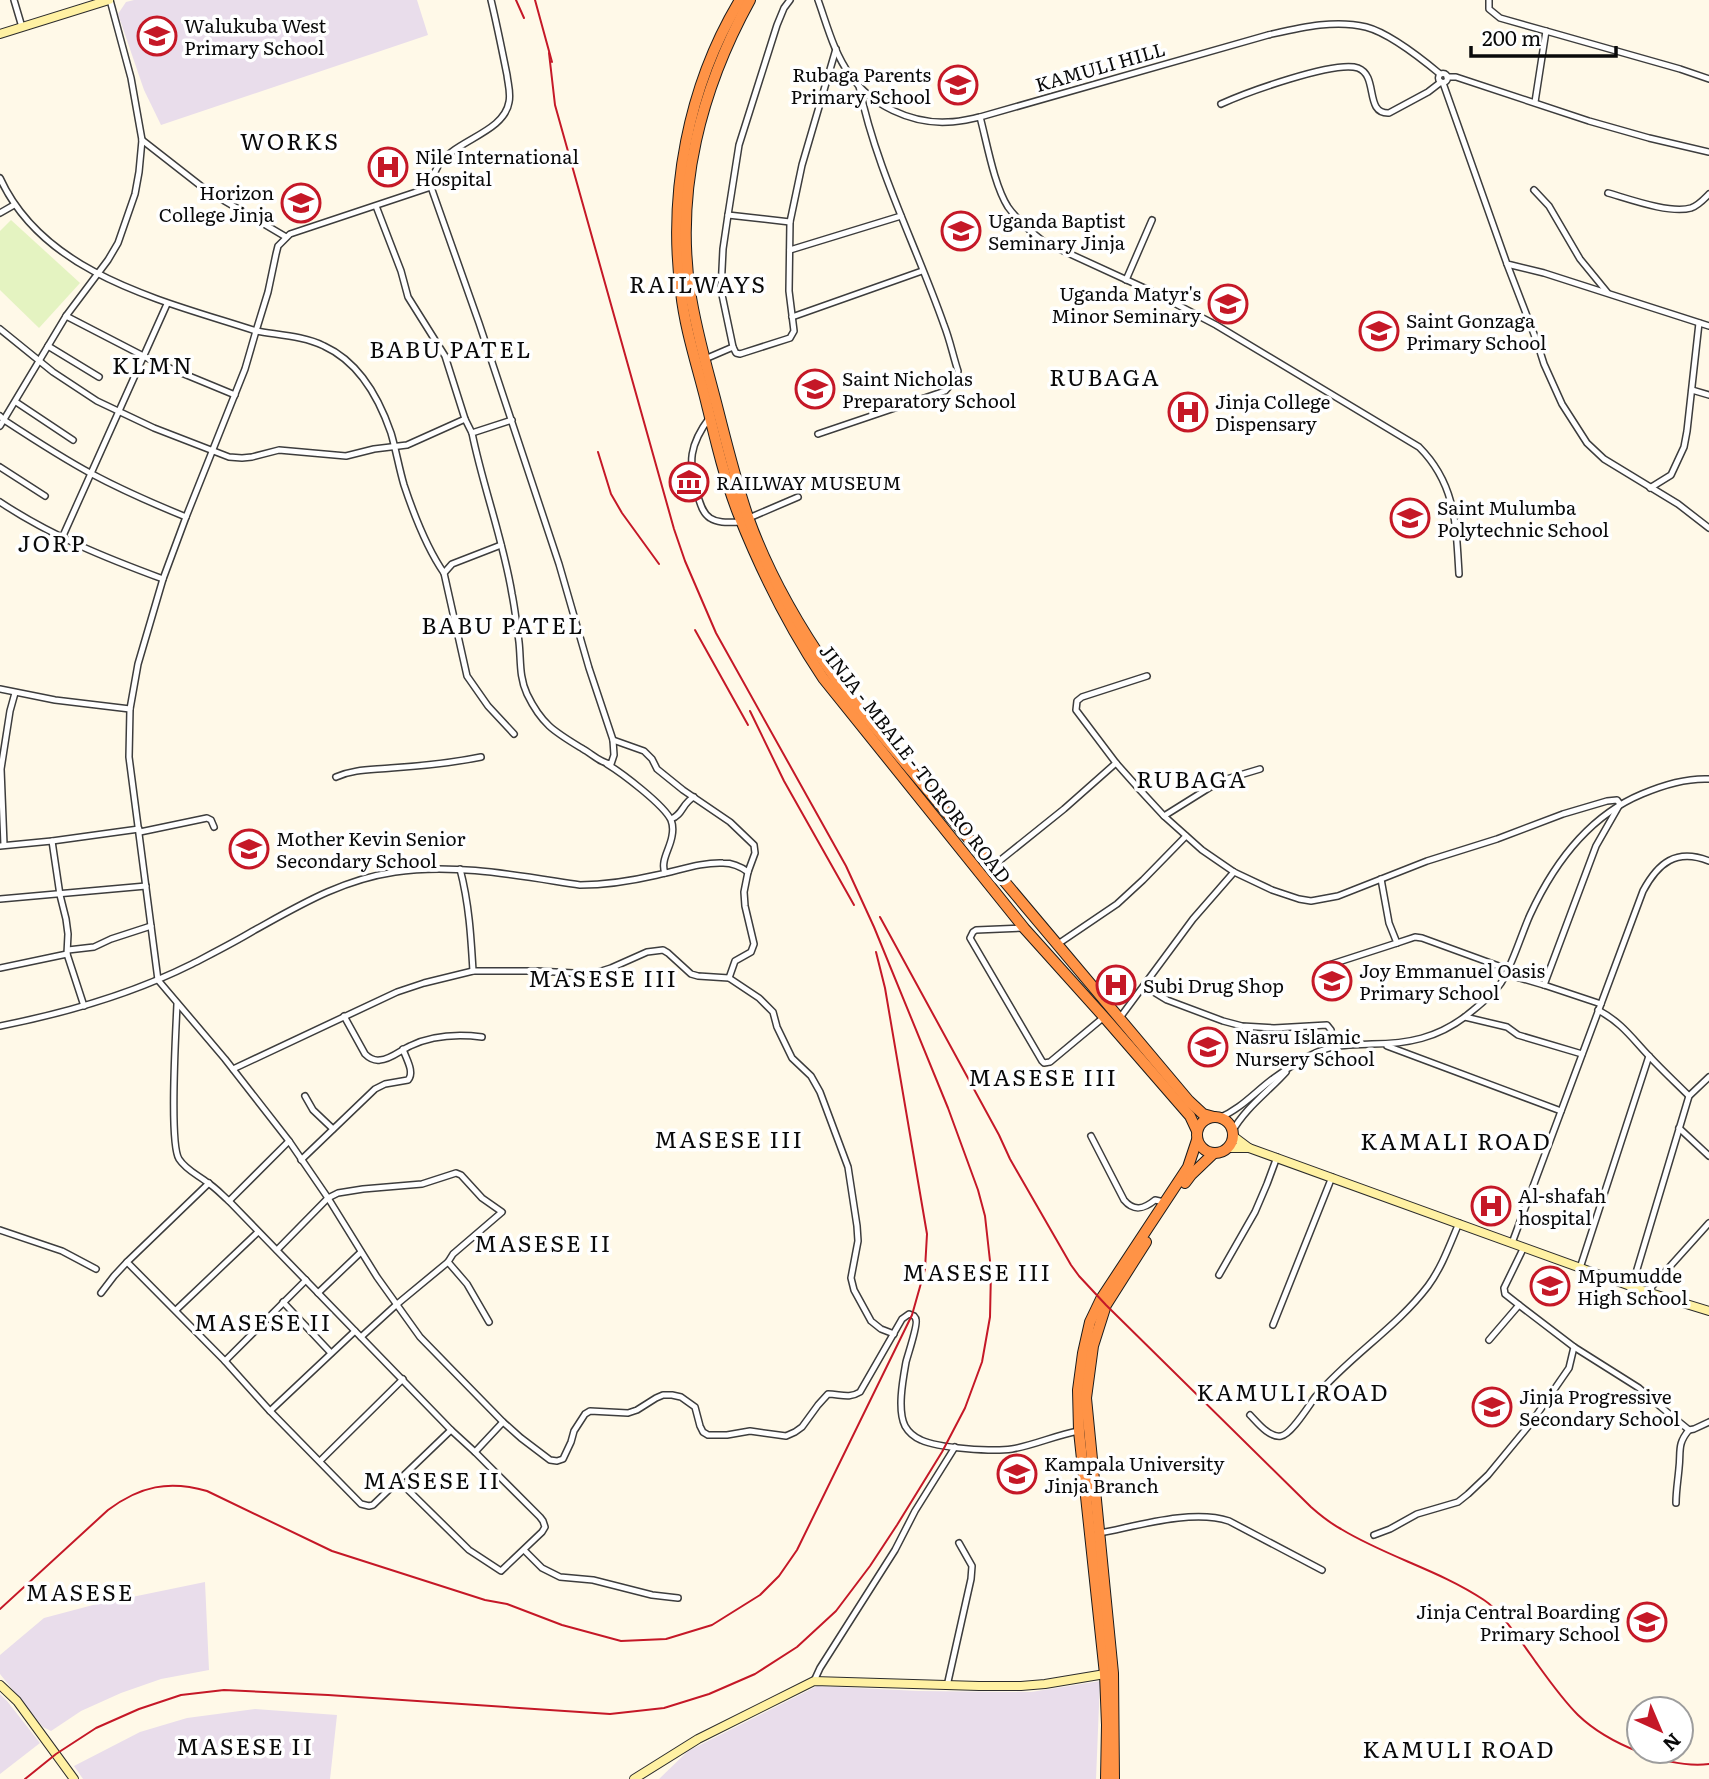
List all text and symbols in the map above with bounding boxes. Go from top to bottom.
place label: Walukuba West Primary School [184,11,326,61]
scale bar [1471,14,1616,58]
school or university icon: Walukuba West Primary School [136,15,178,57]
text: 200 m [1482,21,1542,52]
street label: KAMULI HILL [1032,34,1168,98]
place label: Rubaga Parents Primary School [791,60,931,110]
school or university icon: Rubaga Parents Primary School [937,64,979,106]
district label: WORKS [240,123,340,157]
place label: Nile International Hospital [415,142,579,192]
hospital icon: Nile International Hospital [367,146,409,188]
place label: Horizon College Jinja [159,178,275,228]
school or university icon: Horizon College Jinja [280,182,322,224]
place label: Uganda Baptist Seminary Jinja [988,206,1126,256]
school or university icon: Uganda Baptist Seminary Jinja [940,210,982,252]
district label: RAILWAYS [629,266,767,300]
place label: Uganda Matyr's Minor Seminary [1051,279,1201,329]
school or university icon: Uganda Matyr's Minor Seminary [1207,283,1249,325]
place label: Saint Gonzaga Primary School [1406,306,1547,356]
school or university icon: Saint Gonzaga Primary School [1358,310,1400,352]
district label: BABU PATEL [369,331,533,365]
district label: KLMN [112,347,194,381]
district label: RUBAGA [1049,359,1161,393]
place label: Saint Nicholas Preparatory School [842,364,1016,414]
school or university icon: Saint Nicholas Preparatory School [794,368,836,410]
place label: Jinja College Dispensary [1215,387,1330,437]
hospital icon: Jinja College Dispensary [1167,391,1209,433]
museum icon: RAILWAY MUSEUM [668,461,710,503]
place label: RAILWAY MUSEUM [716,468,901,496]
place label: Saint Mulumba Polytechnic School [1437,493,1609,543]
school or university icon: Saint Mulumba Polytechnic School [1389,497,1431,539]
district label: JORP [18,525,86,559]
district label: BABU PATEL [421,607,585,641]
street label: JINJA - MBALE - TORORO ROAD [814,637,1018,889]
district label: RUBAGA [1136,761,1248,795]
place label: Mother Kevin Senior Secondary School [276,824,465,874]
school or university icon: Mother Kevin Senior Secondary School [228,828,270,870]
place label: Joy Emmanuel Oasis Primary School [1359,956,1546,1006]
district label: MASESE III [528,960,678,994]
school or university icon: Joy Emmanuel Oasis Primary School [1311,960,1353,1002]
hospital icon: Subi Drug Shop [1095,964,1137,1006]
place label: Subi Drug Shop [1143,971,1284,999]
place label: Nasru Islamic Nursery School [1235,1022,1375,1072]
school or university icon: Nasru Islamic Nursery School [1187,1026,1229,1068]
district label: MASESE III [968,1059,1118,1093]
district label: MASESE III [654,1121,804,1155]
district label: KAMALI ROAD [1360,1123,1552,1157]
place label: Al-shafah hospital [1518,1181,1606,1231]
hospital icon: Al-shafah hospital [1470,1185,1512,1227]
district label: MASESE II [474,1225,612,1259]
district label: MASESE III [902,1254,1052,1288]
place label: Mpumudde High School [1577,1261,1688,1311]
school or university icon: Mpumudde High School [1529,1265,1571,1307]
district label: MASESE II [194,1304,332,1338]
district label: KAMULI ROAD [1196,1374,1390,1408]
place label: Jinja Progressive Secondary School [1519,1382,1680,1432]
school or university icon: Jinja Progressive Secondary School [1471,1386,1513,1428]
place label: Kampala University Jinja Branch [1044,1449,1224,1499]
school or university icon: Kampala University Jinja Branch [996,1453,1038,1495]
district label: MASESE II [363,1462,501,1496]
district label: MASESE [26,1574,134,1608]
place label: Jinja Central Boarding Primary School [1416,1597,1620,1647]
school or university icon: Jinja Central Boarding Primary School [1626,1601,1668,1643]
north arrow [1625,1695,1695,1765]
text: N [1657,1727,1688,1759]
district label: MASESE II [176,1728,314,1762]
district label: KAMULI ROAD [1362,1731,1556,1765]

